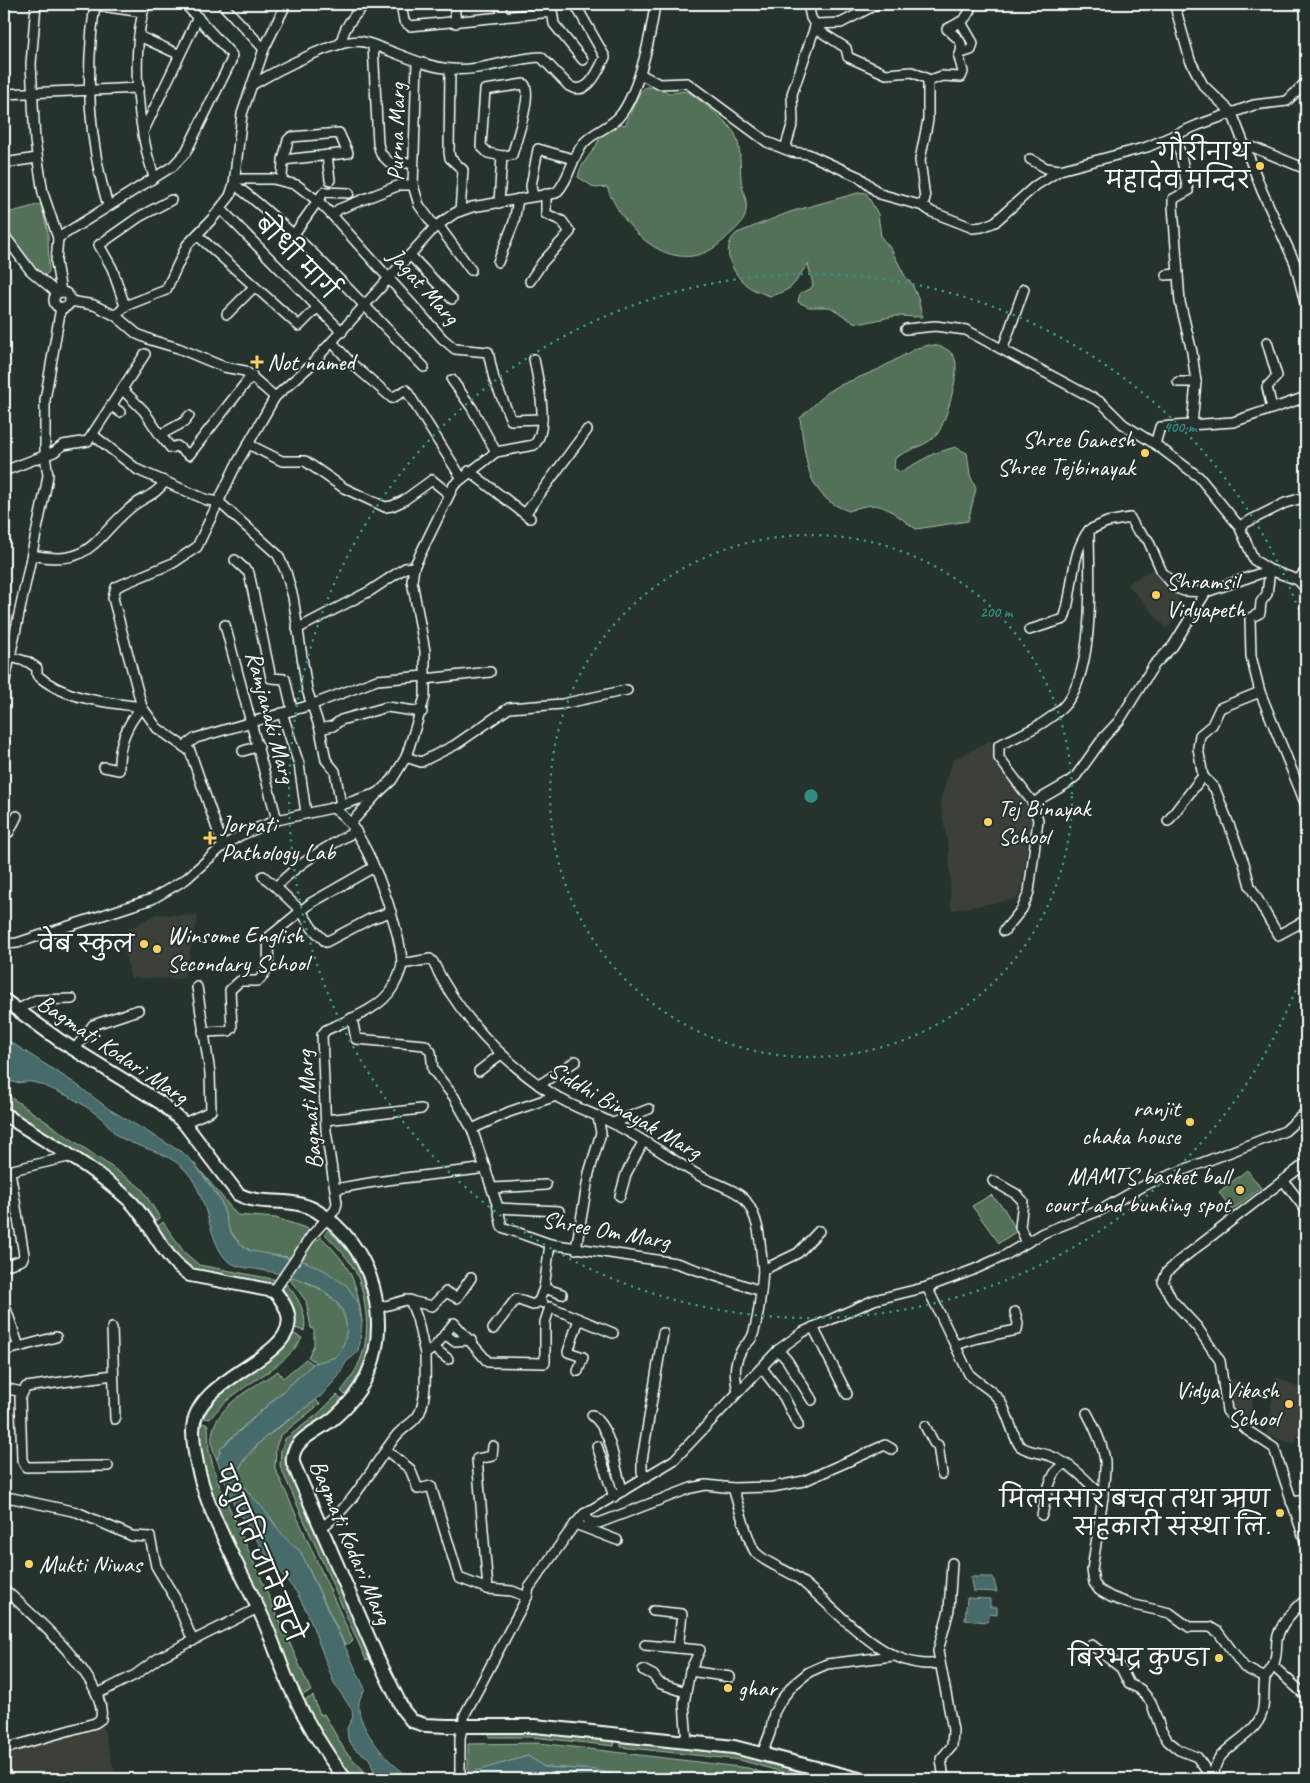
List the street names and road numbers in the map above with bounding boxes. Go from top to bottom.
street label: Purna Marg [380,81,412,181]
street label: बोधी मार्ग [247,205,347,307]
street label: Jagat Marg [381,240,468,332]
street label: Ramjanaki Marg [239,648,303,788]
street label: Bagmati Kodari Marg [32,987,196,1112]
street label: Bagmati Marg [289,1047,329,1171]
street label: Siddhi Binayak Marg [543,1054,709,1167]
street label: Shree Om Marg [540,1204,674,1256]
street label: Bagmati Kodari Marg [303,1455,400,1630]
street label: पशुपति जाने बाटो [206,1458,315,1648]

